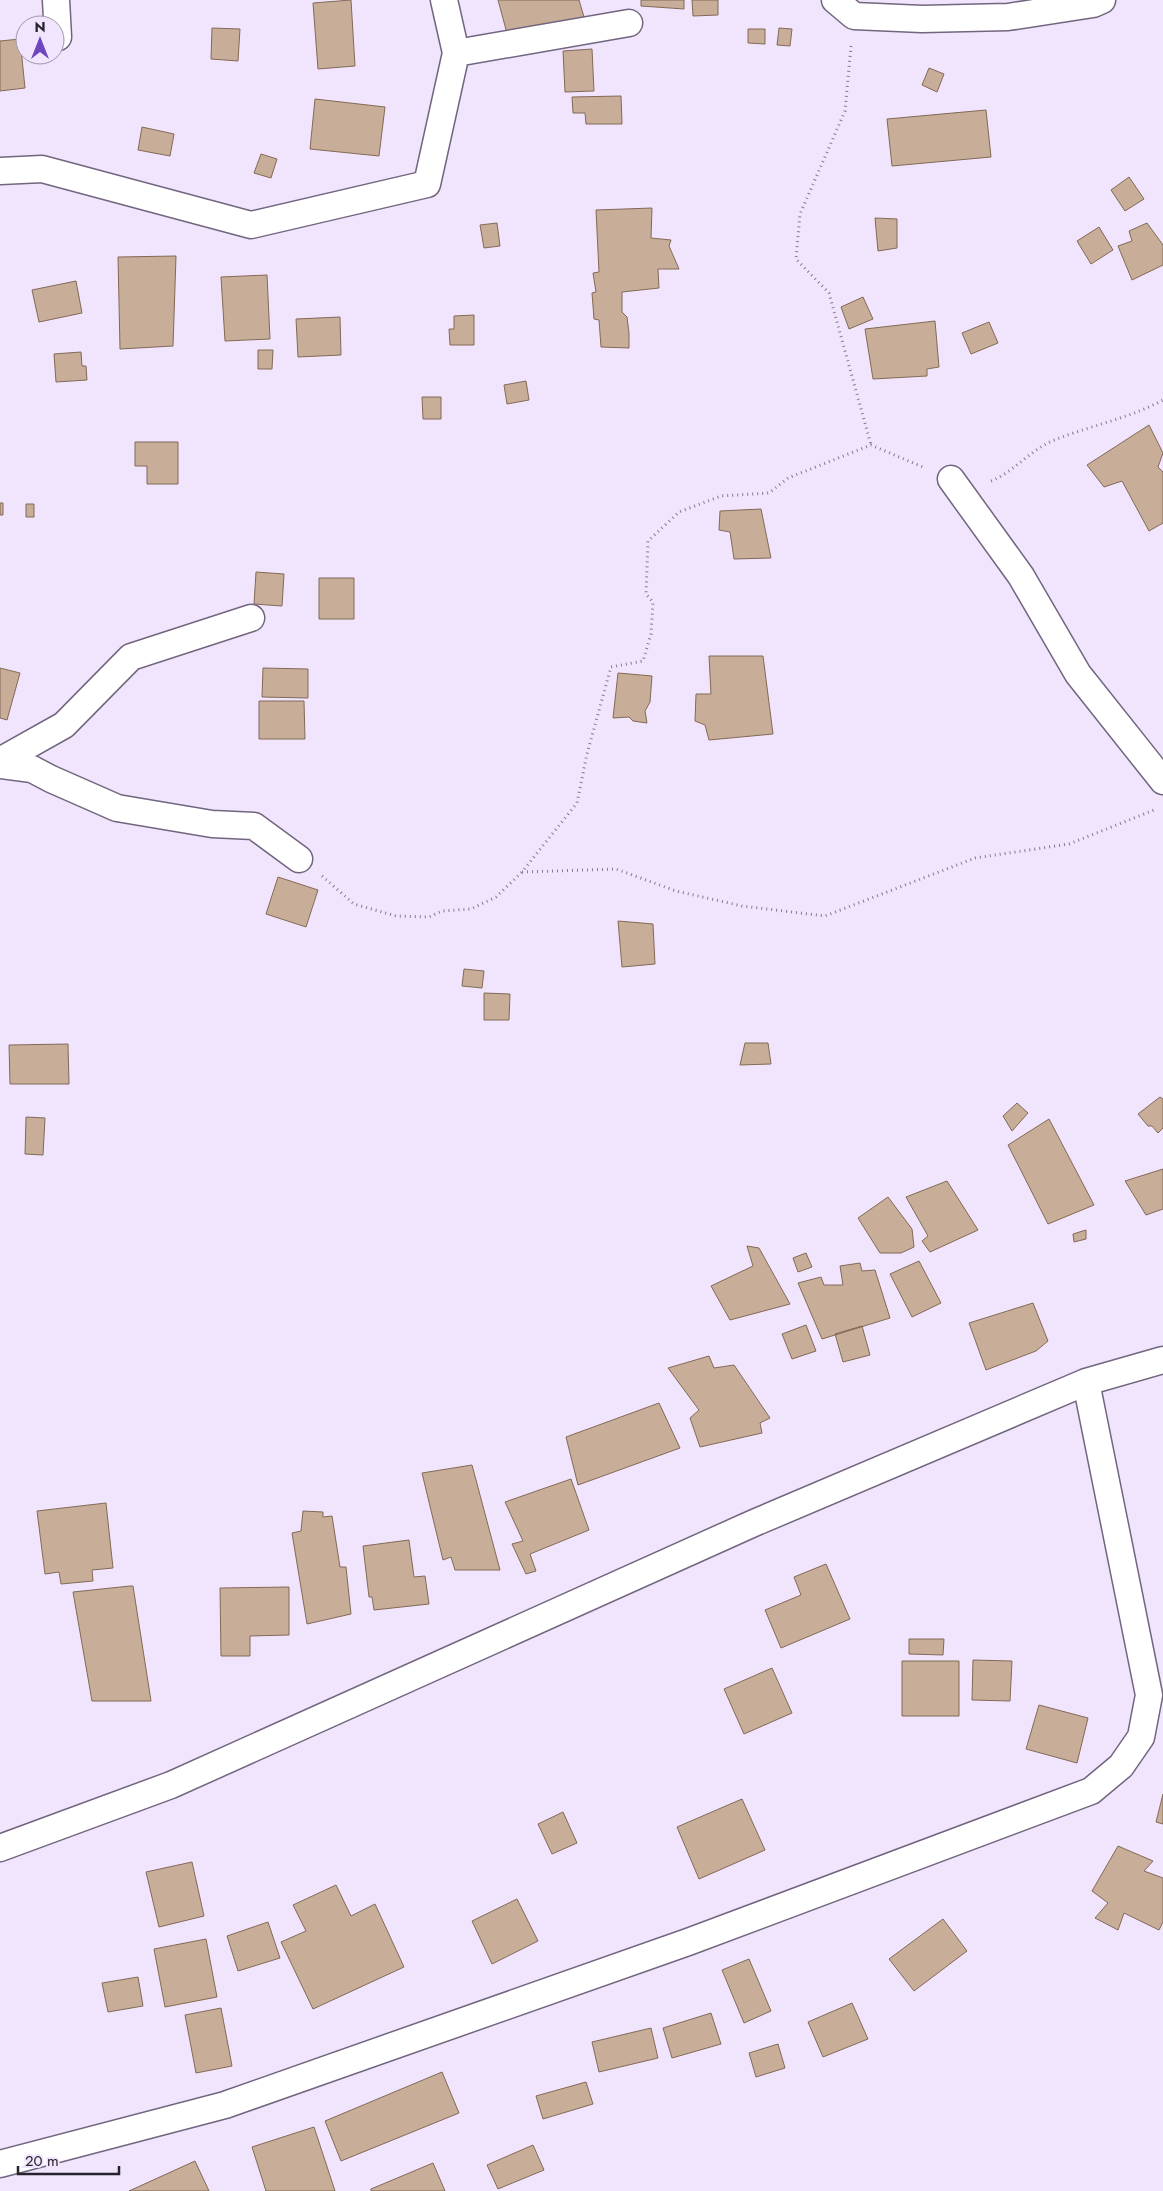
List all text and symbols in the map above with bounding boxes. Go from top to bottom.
north arrow [15,15,65,65]
text: N [34,17,46,37]
scale bar [18,2144,119,2176]
text: 20 m [25,2150,59,2172]

